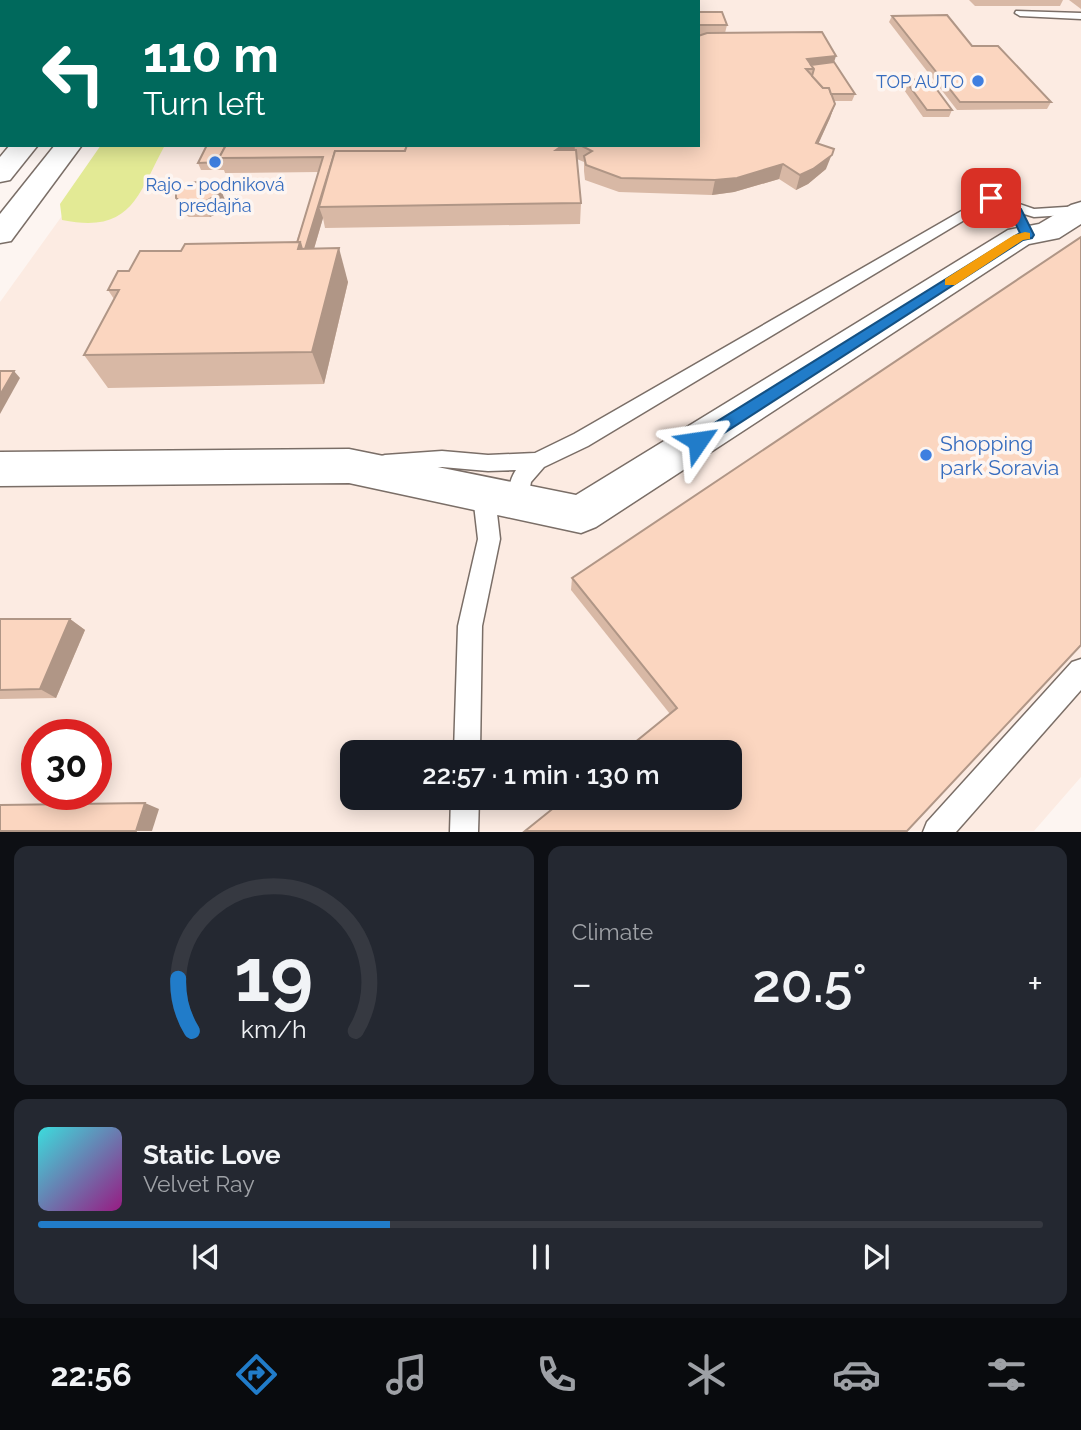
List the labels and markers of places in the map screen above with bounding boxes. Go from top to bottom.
place label: TOP AUTO [876,71,964,92]
marker: TOP AUTO [970,73,986,89]
marker: Rajo - podniková predajňa [207,154,223,170]
pin [961,168,1021,228]
place label: Rajo - podniková predajňa [146,174,285,216]
place label: Shopping park Soravia [940,431,1059,480]
marker: Shopping park Soravia [918,447,934,463]

